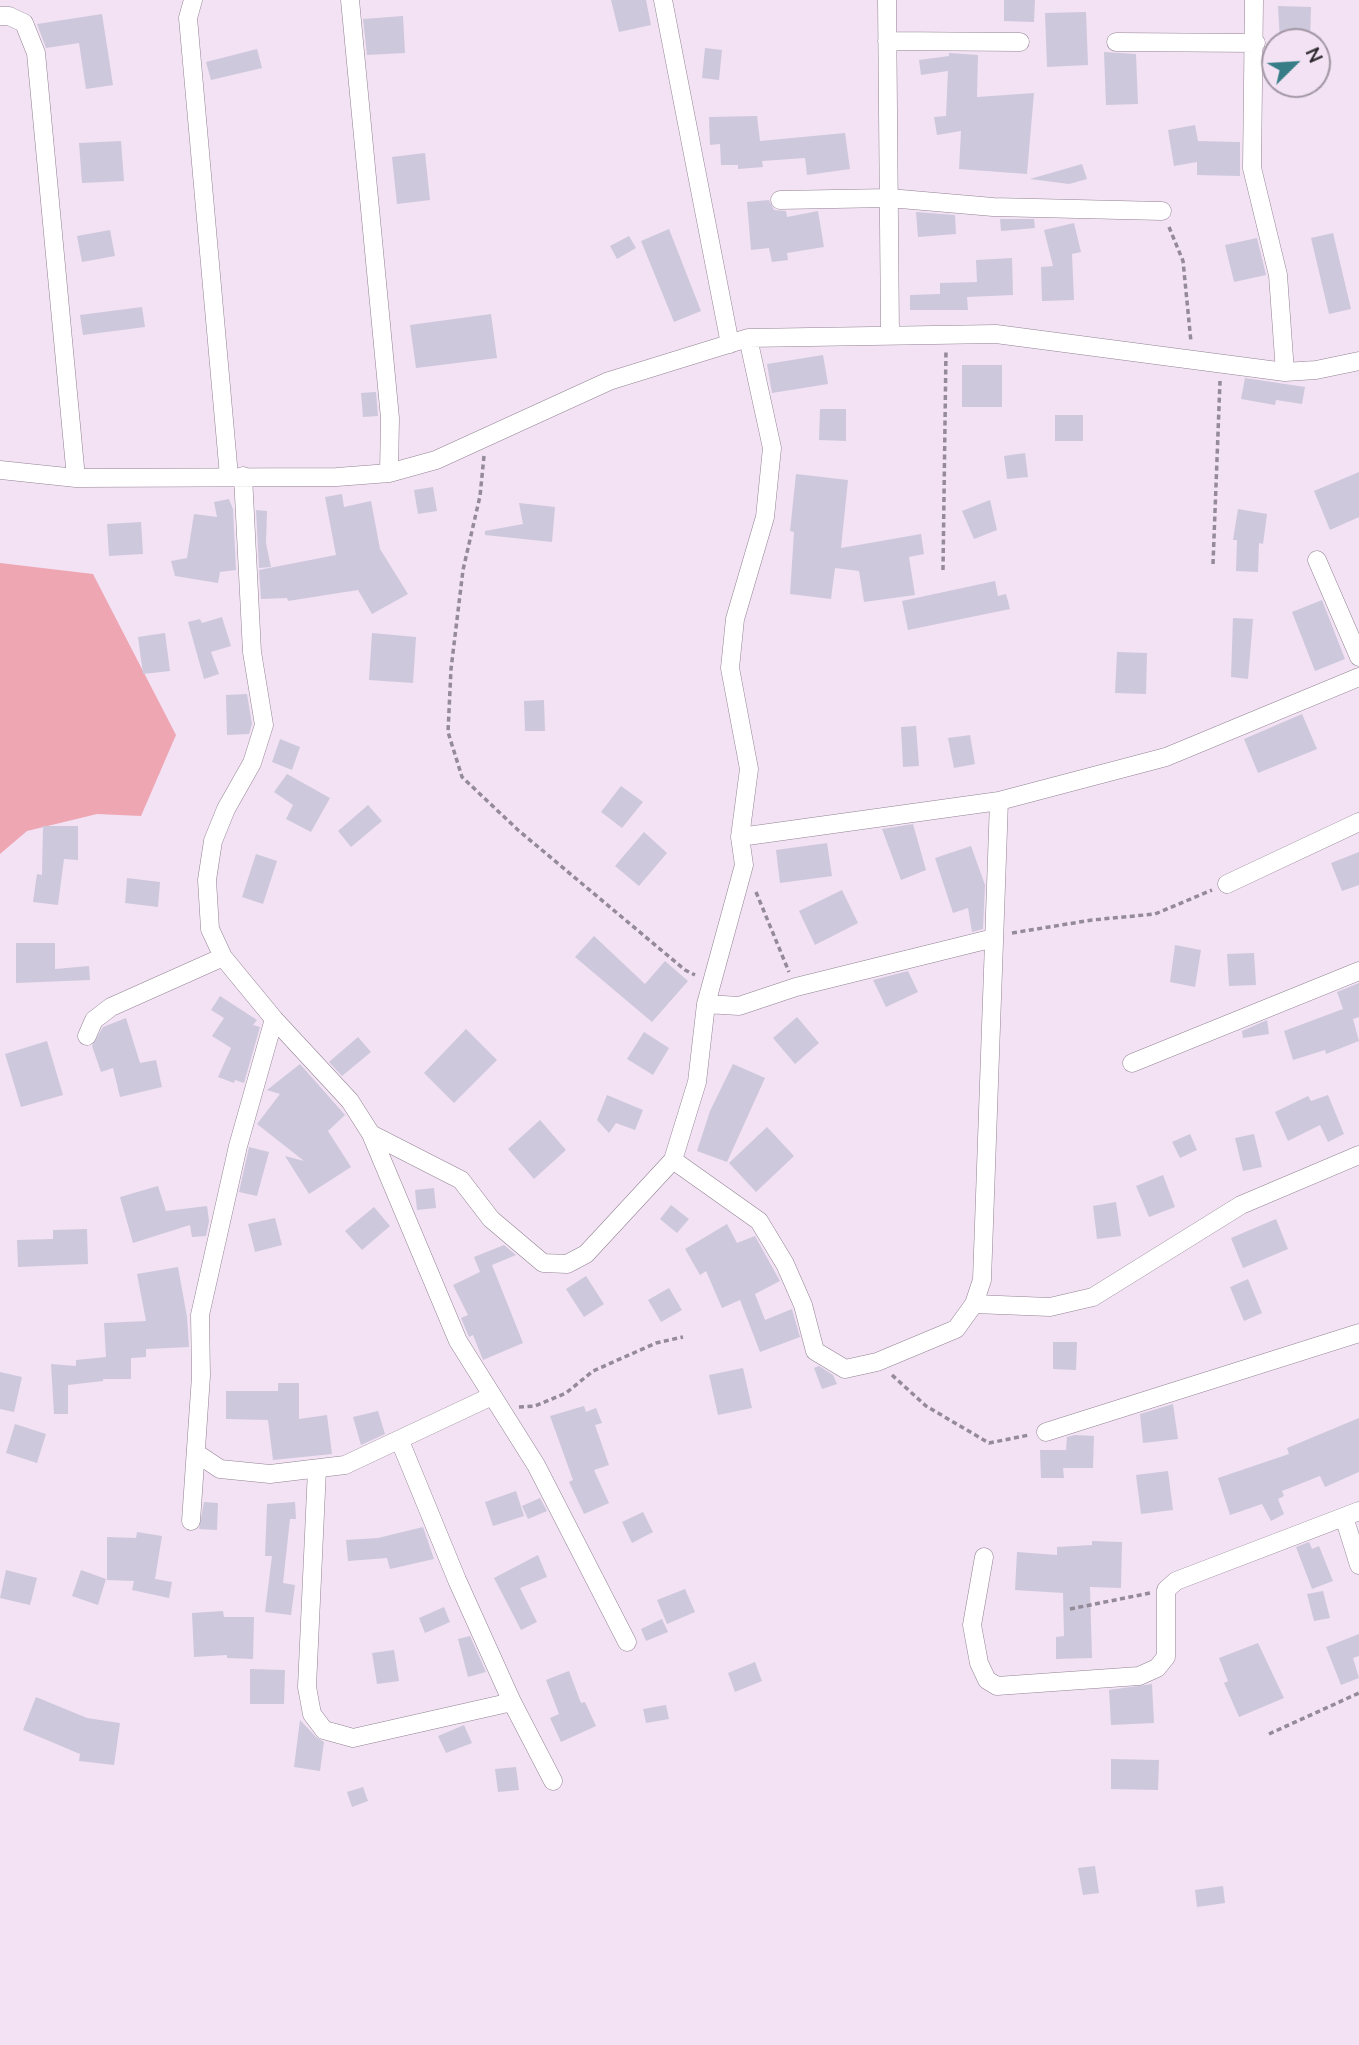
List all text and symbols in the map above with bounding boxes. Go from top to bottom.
north arrow [1261,28,1331,98]
text: N [1299,43,1328,67]

